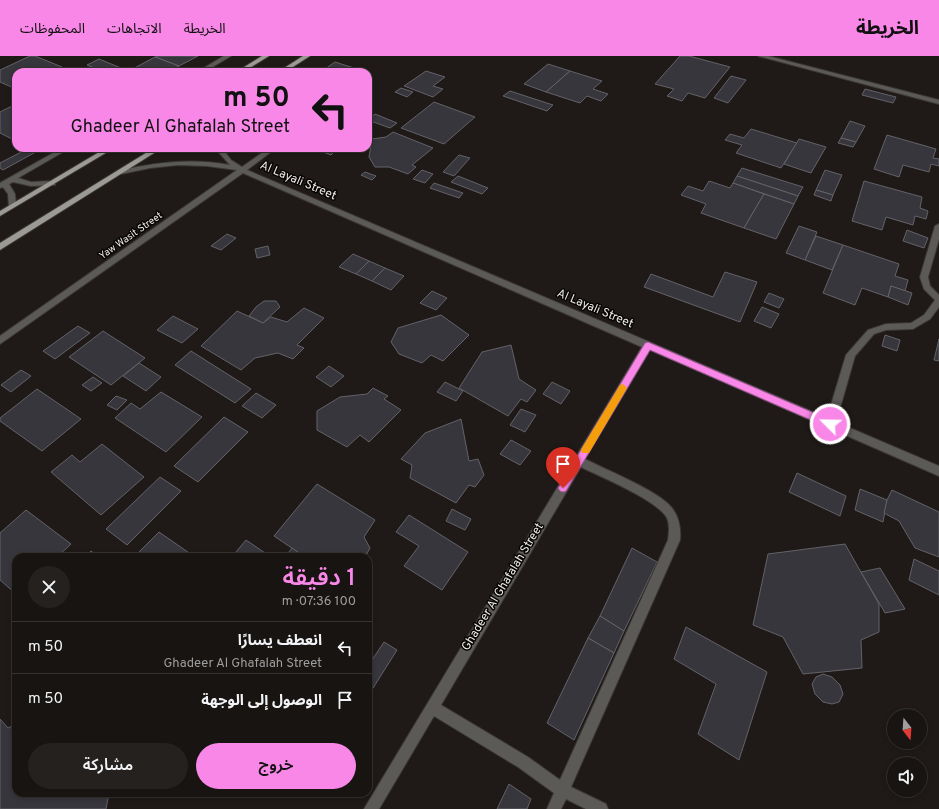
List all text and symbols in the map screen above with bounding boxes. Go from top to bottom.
text: الخريطة [856,17,919,41]
text: المحفوظات [20,21,85,38]
text: الاتجاهات [107,21,162,38]
text: الخريطة [184,21,226,38]
text: 50 m [223,81,290,117]
icon: left [304,84,356,136]
text: Ghadeer Al Ghafalah Street [70,116,290,139]
street label: Al Layali Street [257,158,339,204]
street label: Yaw Wasit Street [97,209,165,263]
street label: Al Layali Street [554,286,636,332]
position arrow [809,403,851,445]
pin [546,447,580,488]
icon: arrive [552,453,574,475]
street label: Ghadeer Al Ghafalah Street [458,520,548,654]
text: 1 دقيقة [283,564,356,594]
button: close [28,566,70,608]
text: 100 m · 07:36 [282,594,356,610]
text: انعطف يسارًا [238,632,322,651]
icon: left [334,637,356,659]
text: 50 m [28,638,63,657]
text: Ghadeer Al Ghafalah Street [163,656,322,672]
icon: arrive [334,689,356,711]
text: 50 m [28,690,63,709]
text: الوصول إلى الوجهة [201,692,322,711]
north arrow [887,709,927,749]
map controls [887,709,927,797]
button: مشاركة [28,743,188,789]
button: خروج [196,743,356,789]
button: sound [887,757,927,797]

